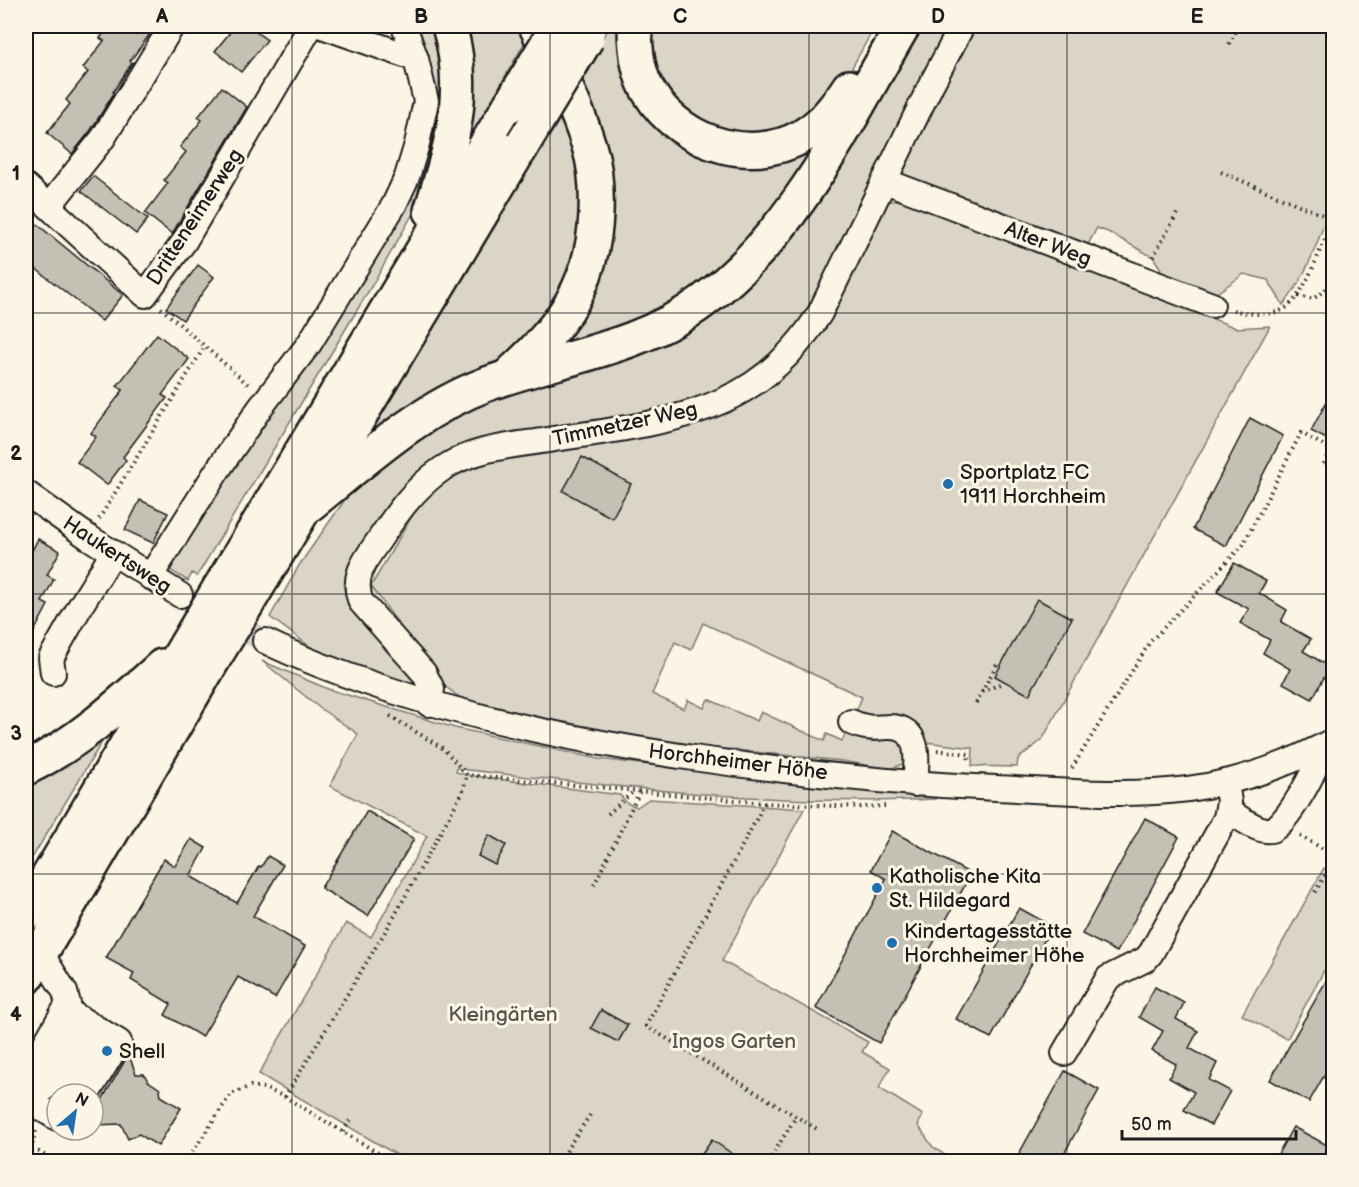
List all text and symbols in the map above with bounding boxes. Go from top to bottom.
text: A [155,5,169,29]
text: B [414,5,428,29]
text: C [673,5,687,29]
text: D [931,5,945,29]
text: E [1191,5,1204,29]
street label: Dritteneimerweg [142,144,248,290]
text: 1 [12,162,20,186]
street label: Alter Weg [1001,216,1095,272]
street label: Timmetzer Weg [550,396,700,452]
text: 2 [10,442,22,466]
place label: Sportplatz FC 1911 Horchheim [960,460,1106,509]
marker: Sportplatz FC 1911 Horchheim [941,477,955,491]
street label: Haukertsweg [58,511,176,599]
text: 3 [10,722,22,746]
street label: Horchheimer Höhe [647,739,829,785]
place label: Katholische Kita St. Hildegard [889,864,1041,913]
marker: Katholische Kita St. Hildegard [870,881,884,895]
place label: Kindertagesstätte Horchheimer Höhe [904,919,1085,968]
marker: Kindertagesstätte Horchheimer Höhe [885,936,899,950]
park label: Kleingärten [448,1002,558,1027]
text: 4 [10,1003,22,1027]
park label: Ingos Garten [672,1029,796,1054]
place label: Shell [119,1039,165,1064]
marker: Shell [100,1044,114,1058]
north arrow [45,1082,105,1142]
text: N [72,1089,91,1111]
scale bar [1122,1103,1296,1141]
text: 50 m [1131,1114,1172,1135]

